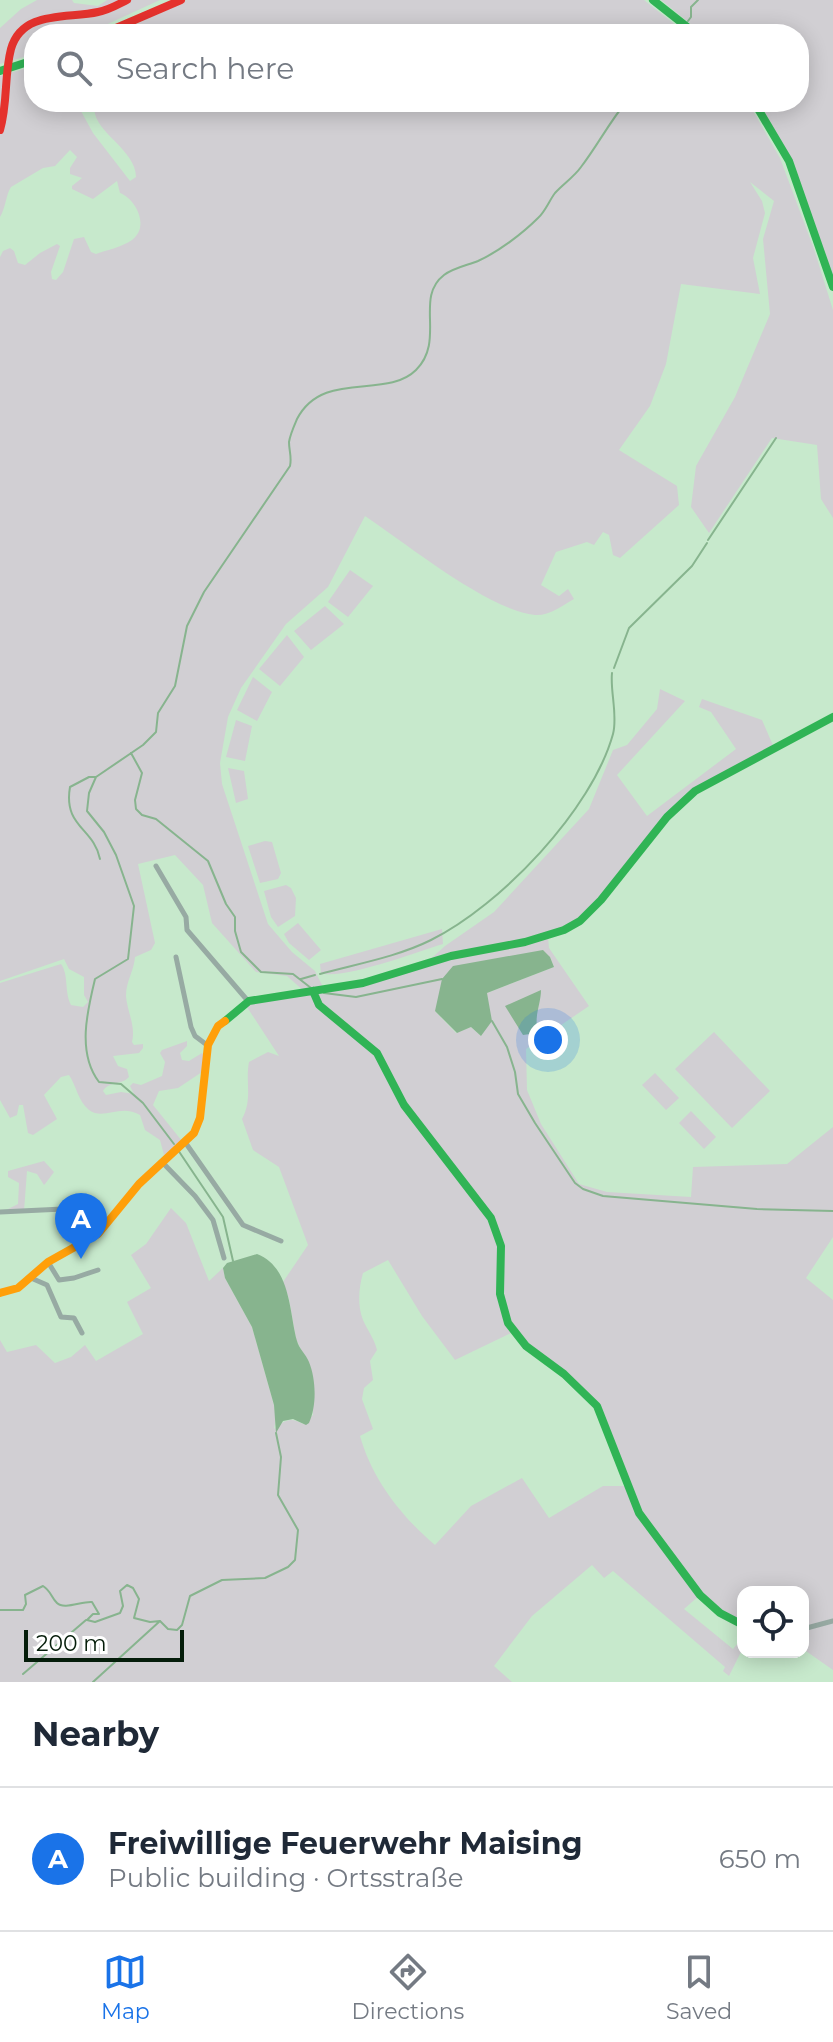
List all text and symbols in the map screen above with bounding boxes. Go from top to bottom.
search box [24,24,809,112]
icon: search [52,46,96,90]
text: Search here [116,50,294,87]
your location [528,1020,568,1060]
pin: A [55,1193,107,1259]
map controls [737,1586,809,1658]
button: locate [737,1586,809,1658]
scale bar [24,1626,184,1662]
text: 200 m [36,1630,107,1657]
text: Nearby [32,1713,159,1755]
text: Freiwillige Feuerwehr Maising [108,1825,583,1862]
text: A [48,1843,68,1875]
text: 650 m [719,1843,801,1875]
text: Public building · Ortsstraße [108,1862,463,1894]
tab: Map [101,1950,150,2025]
tab: Directions [352,1950,464,2025]
tab: Saved [666,1950,732,2025]

